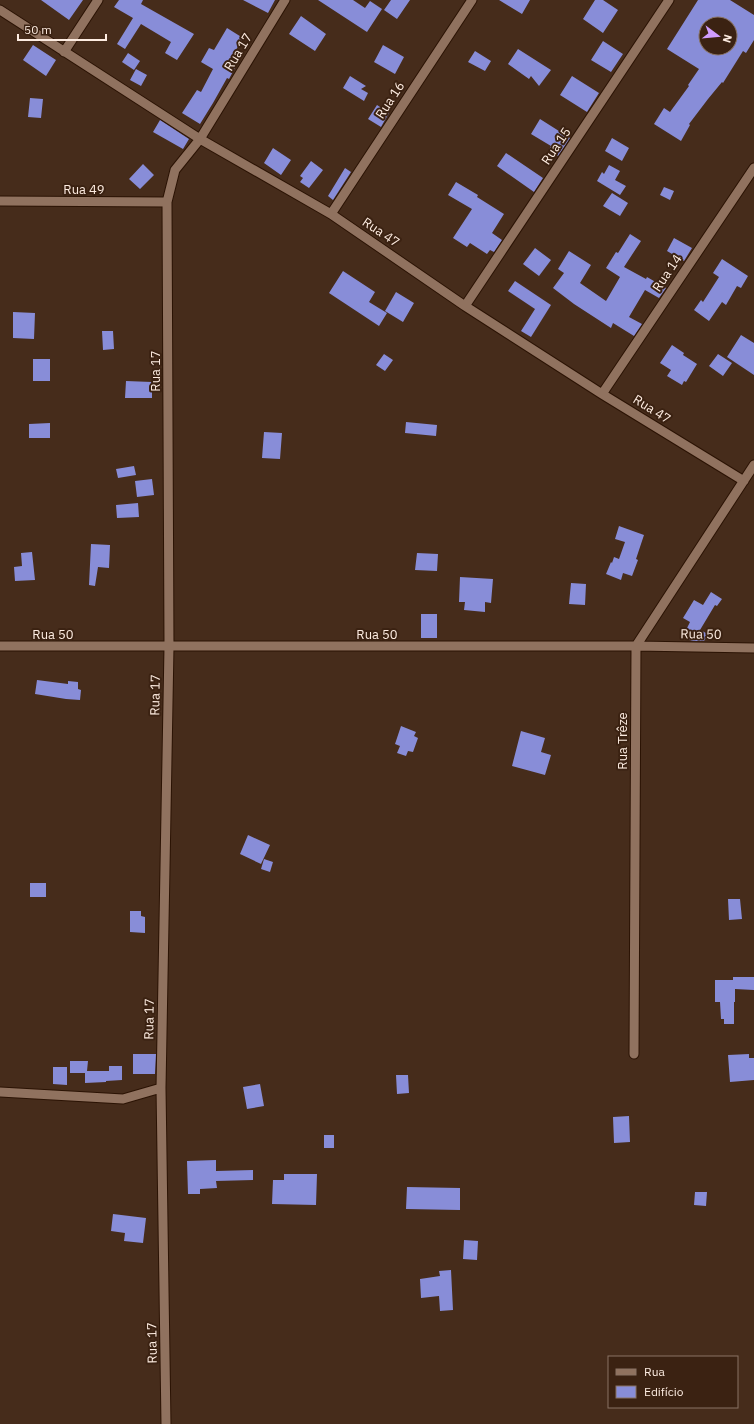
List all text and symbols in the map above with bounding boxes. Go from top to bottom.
scale bar [18,16,106,42]
north arrow [698,16,738,56]
text: 50 m [24,22,52,37]
street label: Rua 17 [220,30,256,74]
text: N [720,33,735,45]
street label: Rua 16 [372,78,408,122]
street label: Rua 15 [537,124,575,168]
street label: Rua 49 [63,181,105,198]
street label: Rua 47 [359,213,403,251]
street label: Rua 14 [648,251,686,295]
street label: Rua 17 [147,350,164,392]
street label: Rua 47 [630,391,674,427]
street label: Rua 50 [680,625,722,643]
street label: Rua 50 [32,626,74,643]
street label: Rua 50 [356,626,398,643]
street label: Rua 17 [146,674,164,716]
street label: Rua Trêze [614,712,631,770]
street label: Rua 17 [140,998,158,1040]
street label: Rua 17 [143,1322,161,1364]
legend [608,1356,738,1408]
text: Rua [644,1364,665,1379]
text: Edifício [644,1384,684,1399]

